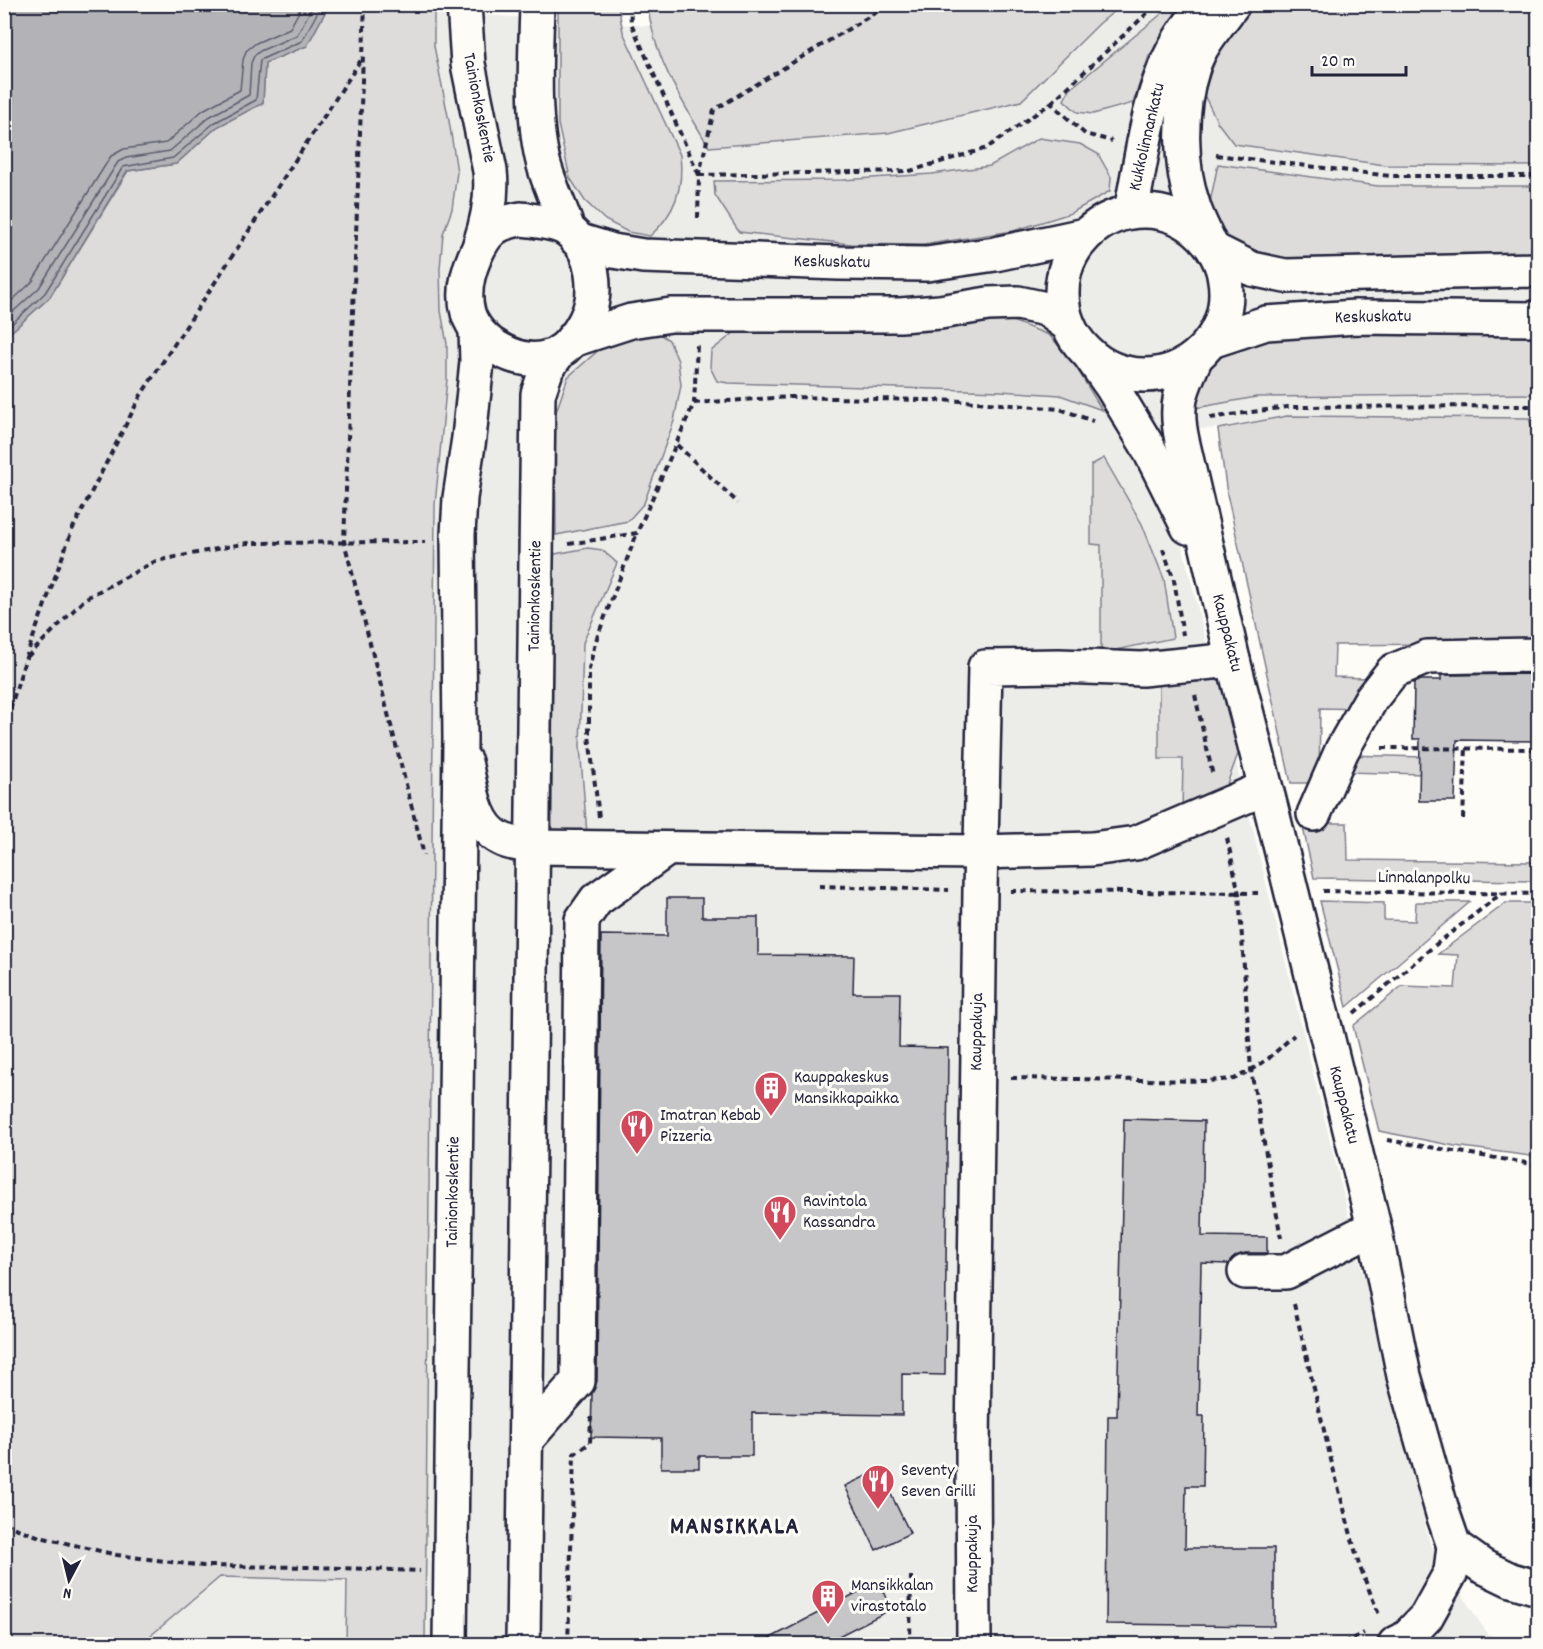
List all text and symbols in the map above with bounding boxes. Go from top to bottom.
scale bar [1312,39,1406,77]
text: 20 m [1321,50,1355,75]
street label: Tainionkoskentie [455,51,501,165]
street label: Kukkolinnankatu [1123,81,1173,193]
street label: Keskuskatu [793,250,871,276]
street label: Keskuskatu [1334,305,1412,331]
street label: Tainionkoskentie [523,540,549,652]
street label: Kauppakatu [1204,591,1248,675]
street label: Linnalanpolku [1378,866,1470,892]
street label: Kauppakuja [965,992,991,1071]
street label: Kauppakatu [1321,1063,1365,1147]
place label: Kauppakeskus Mansikkapaikka [794,1066,899,1112]
building icon: Kauppakeskus Mansikkapaikka [753,1070,789,1117]
place label: Imatran Kebab Pizzeria [660,1104,761,1150]
restaurant icon: Imatran Kebab Pizzeria [619,1108,655,1155]
street label: Tainionkoskentie [441,1136,467,1248]
place label: Ravintola Kassandra [803,1190,876,1236]
restaurant icon: Ravintola Kassandra [762,1194,798,1241]
place label: Seventy Seven Grilli [901,1459,976,1505]
restaurant icon: Seventy Seven Grilli [860,1463,896,1510]
district label: MANSIKKALA [670,1511,800,1545]
street label: Kauppakuja [961,1515,986,1593]
north arrow [39,1550,99,1610]
place label: Mansikkalan virastotalo [851,1574,933,1620]
building icon: Mansikkalan virastotalo [810,1578,846,1625]
text: N [62,1580,73,1604]

